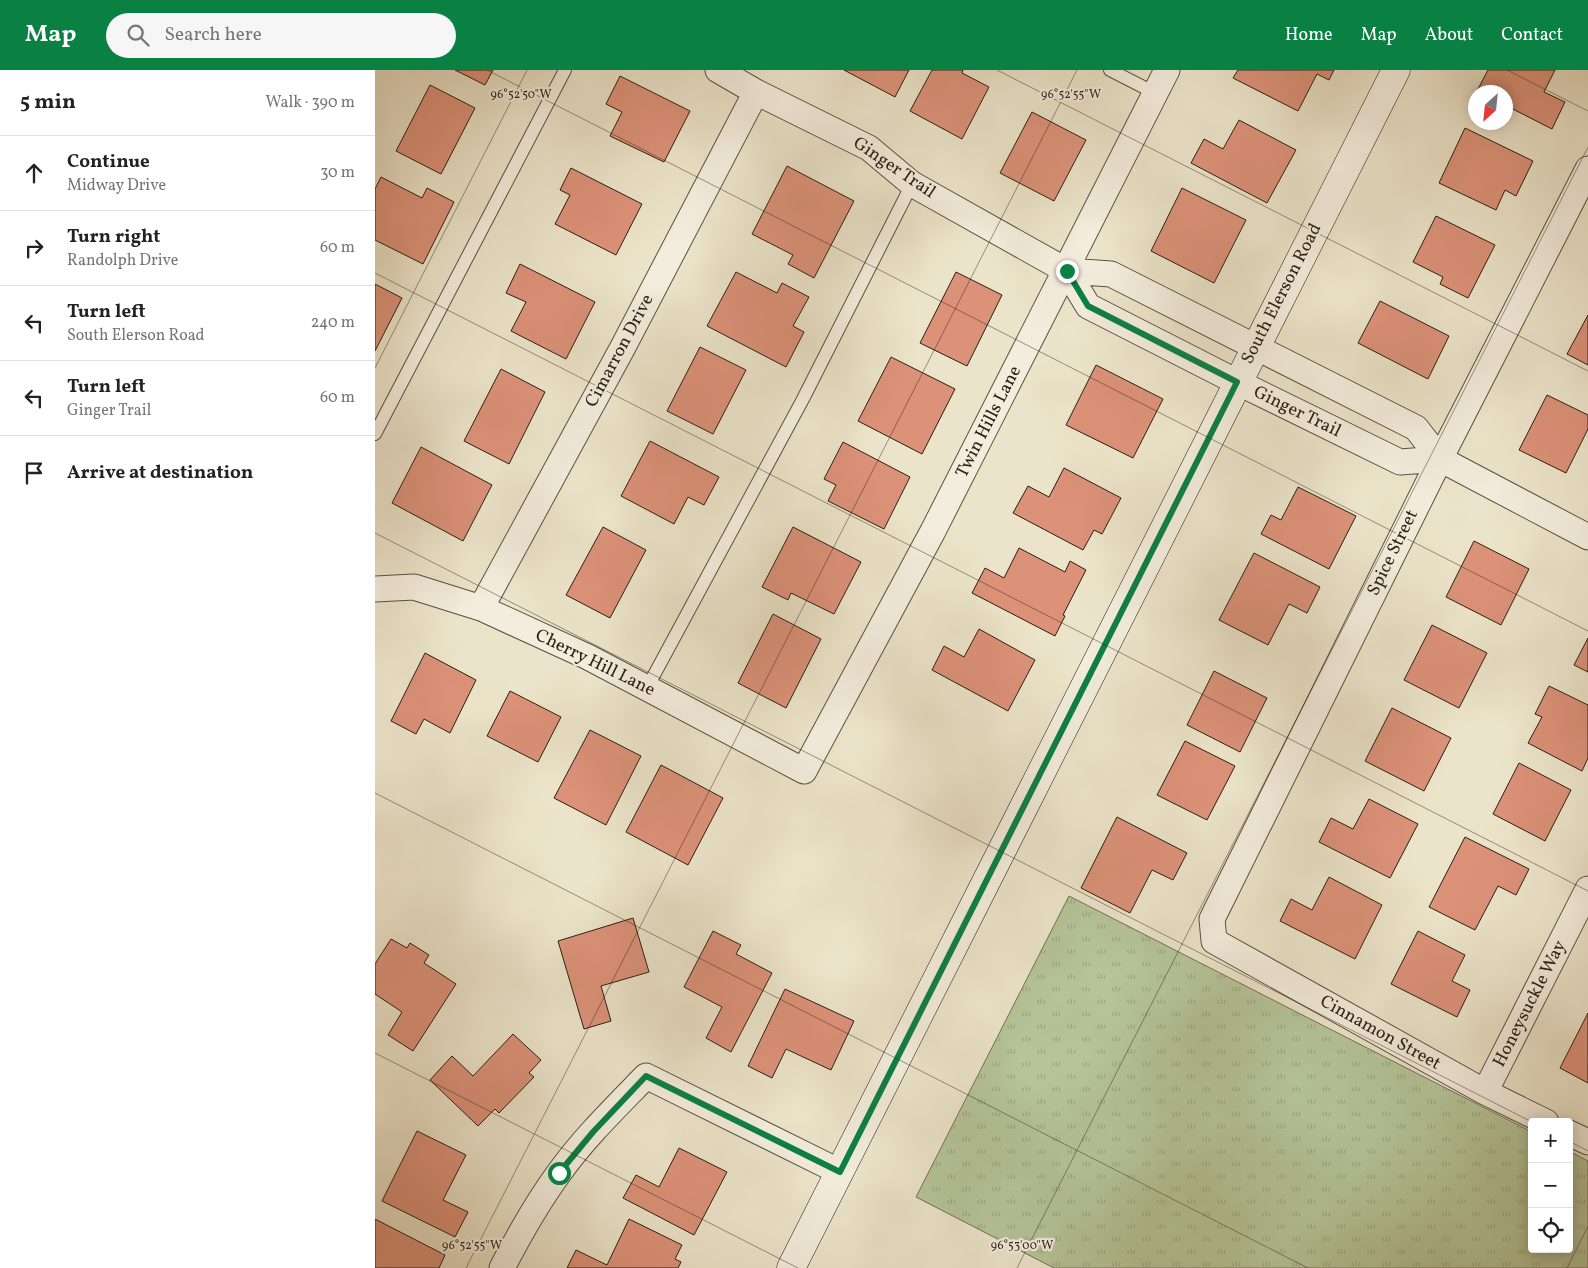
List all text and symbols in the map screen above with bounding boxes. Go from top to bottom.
search box [106,13,456,58]
text: Map [25,18,76,52]
icon: search [124,21,152,49]
text: Search here [164,22,262,48]
text: Home [1285,23,1333,48]
text: Map [1361,23,1397,48]
text: About [1425,23,1473,48]
text: Contact [1501,23,1563,48]
north arrow [1468,85,1513,130]
text: 96°52'50"W [491,87,551,103]
text: 96°52'55"W [1041,87,1101,103]
text: 5 min [20,88,76,117]
text: Walk · 390 m [266,92,355,114]
street label: Ginger Trail [848,131,940,205]
text: Continue [67,149,150,175]
icon: ahead [20,159,48,187]
text: 30 m [320,162,355,184]
text: Midway Drive [67,175,166,197]
street label: South Elerson Road [1236,219,1328,369]
text: Turn right [67,224,160,250]
icon: right [20,234,48,262]
text: 60 m [320,237,355,259]
text: Randolph Drive [67,250,178,272]
route end [1056,260,1079,283]
street label: Cimarron Drive [580,290,660,412]
text: Turn left [67,299,146,325]
icon: left [20,309,48,337]
text: 240 m [311,312,355,334]
text: South Elerson Road [67,325,205,347]
street label: Twin Hills Lane [950,362,1028,482]
text: Turn left [67,374,146,400]
street label: Ginger Trail [1249,380,1345,444]
icon: left [20,384,48,412]
text: 60 m [320,387,355,409]
text: Ginger Trail [67,400,151,422]
icon: arrive [20,459,48,487]
text: Arrive at destination [67,460,253,486]
street label: Spice Street [1361,506,1425,600]
street label: Cherry Hill Lane [531,623,659,703]
street label: Honeysuckle Way [1487,936,1573,1072]
street label: Cinnamon Street [1315,989,1445,1077]
map controls [1528,1118,1573,1253]
button: + [1528,1118,1573,1163]
route start [548,1162,571,1185]
button: − [1528,1163,1573,1208]
button: locate [1528,1208,1573,1253]
text: 96°52'55"W [442,1238,502,1254]
text: 96°53'00"W [991,1238,1053,1254]

